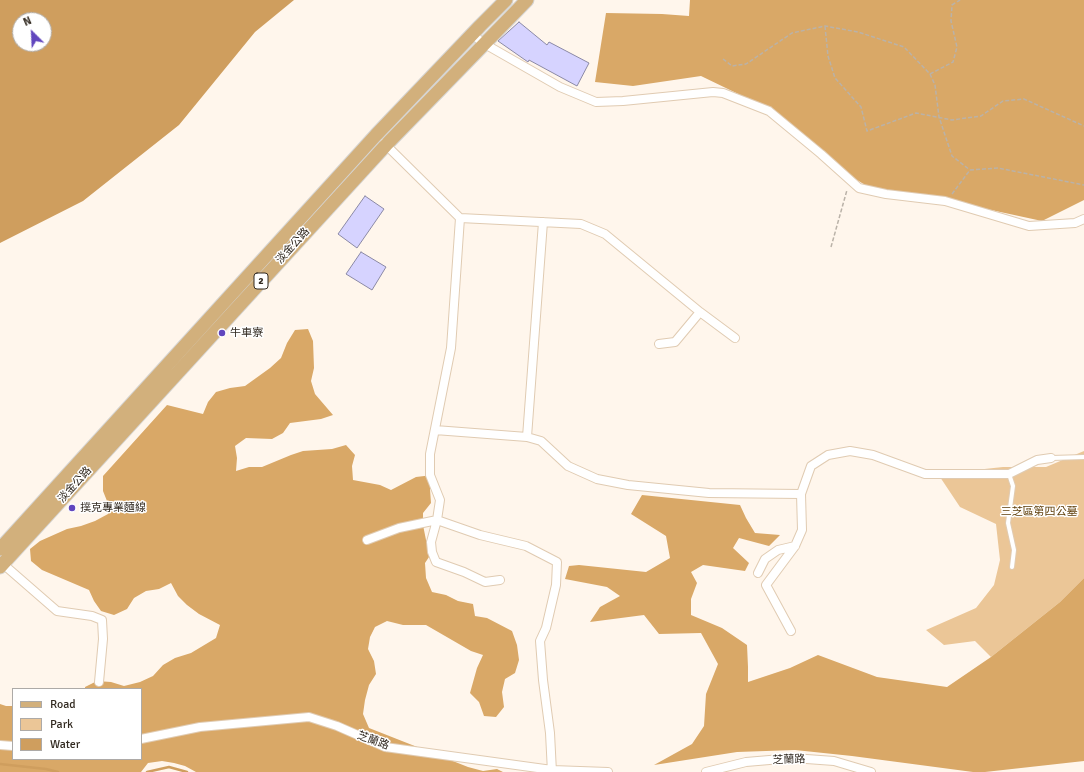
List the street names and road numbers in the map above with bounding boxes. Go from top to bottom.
street label: 淡金公路 [273,225,313,267]
road number: 2 [254,273,268,289]
street label: 淡金公路 [55,464,95,506]
street label: 芝蘭路 [355,729,391,753]
street label: 芝蘭路 [772,753,806,767]

